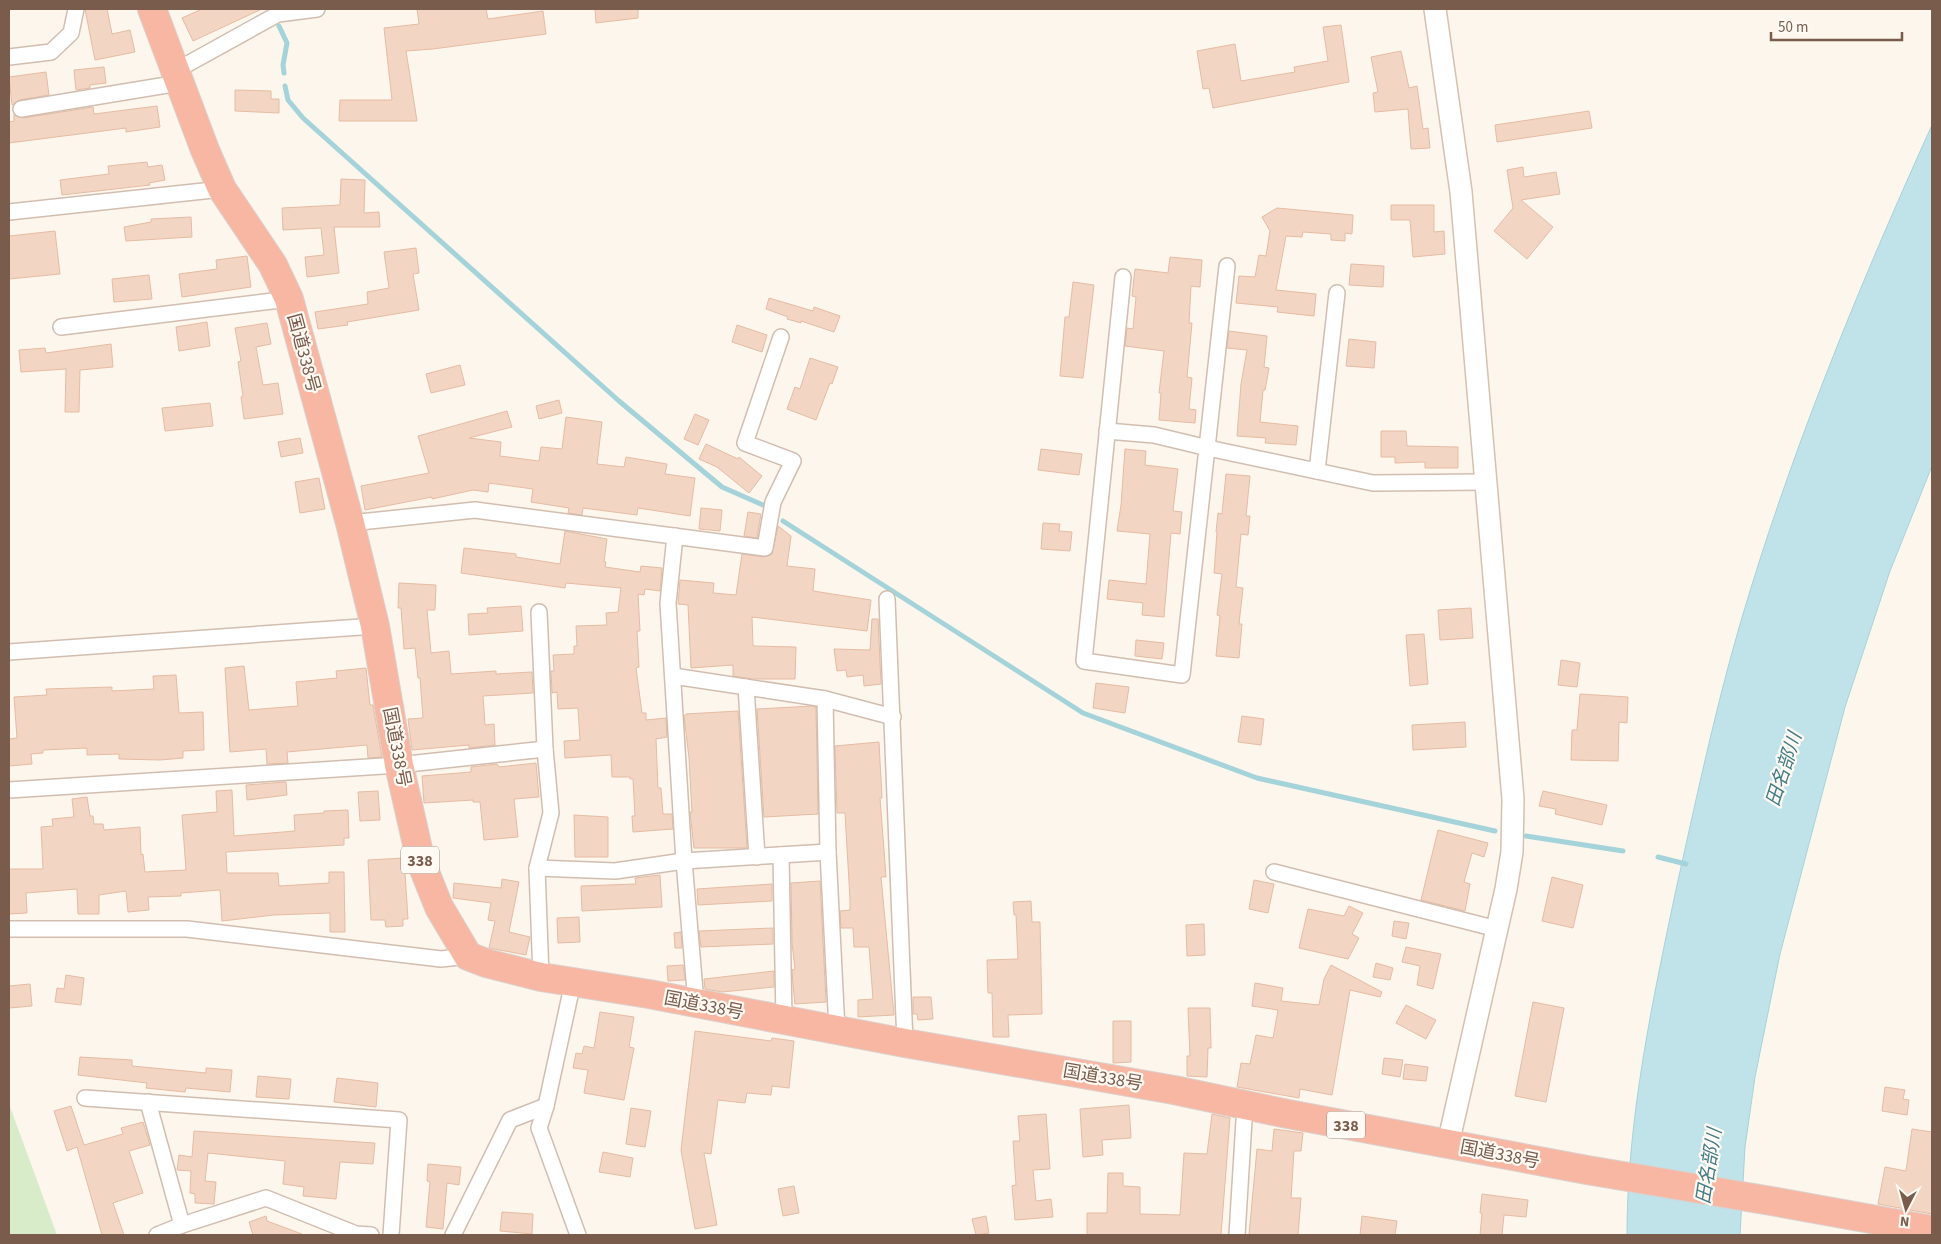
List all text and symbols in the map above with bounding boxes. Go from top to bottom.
scale bar [1771,10,1902,42]
text: 50 m [1778,17,1808,38]
street label: 国道338号 [281,311,326,395]
street label: 国道338号 [377,705,416,789]
water label: 田名部川 [1760,727,1810,810]
road number: 338 [401,846,439,874]
street label: 国道338号 [662,986,746,1025]
street label: 国道338号 [1061,1058,1145,1097]
road number: 338 [1327,1112,1365,1138]
water label: 田名部川 [1690,1125,1729,1206]
street label: 国道338号 [1458,1135,1542,1174]
north arrow [1881,1184,1931,1234]
text: N [1899,1211,1910,1231]

